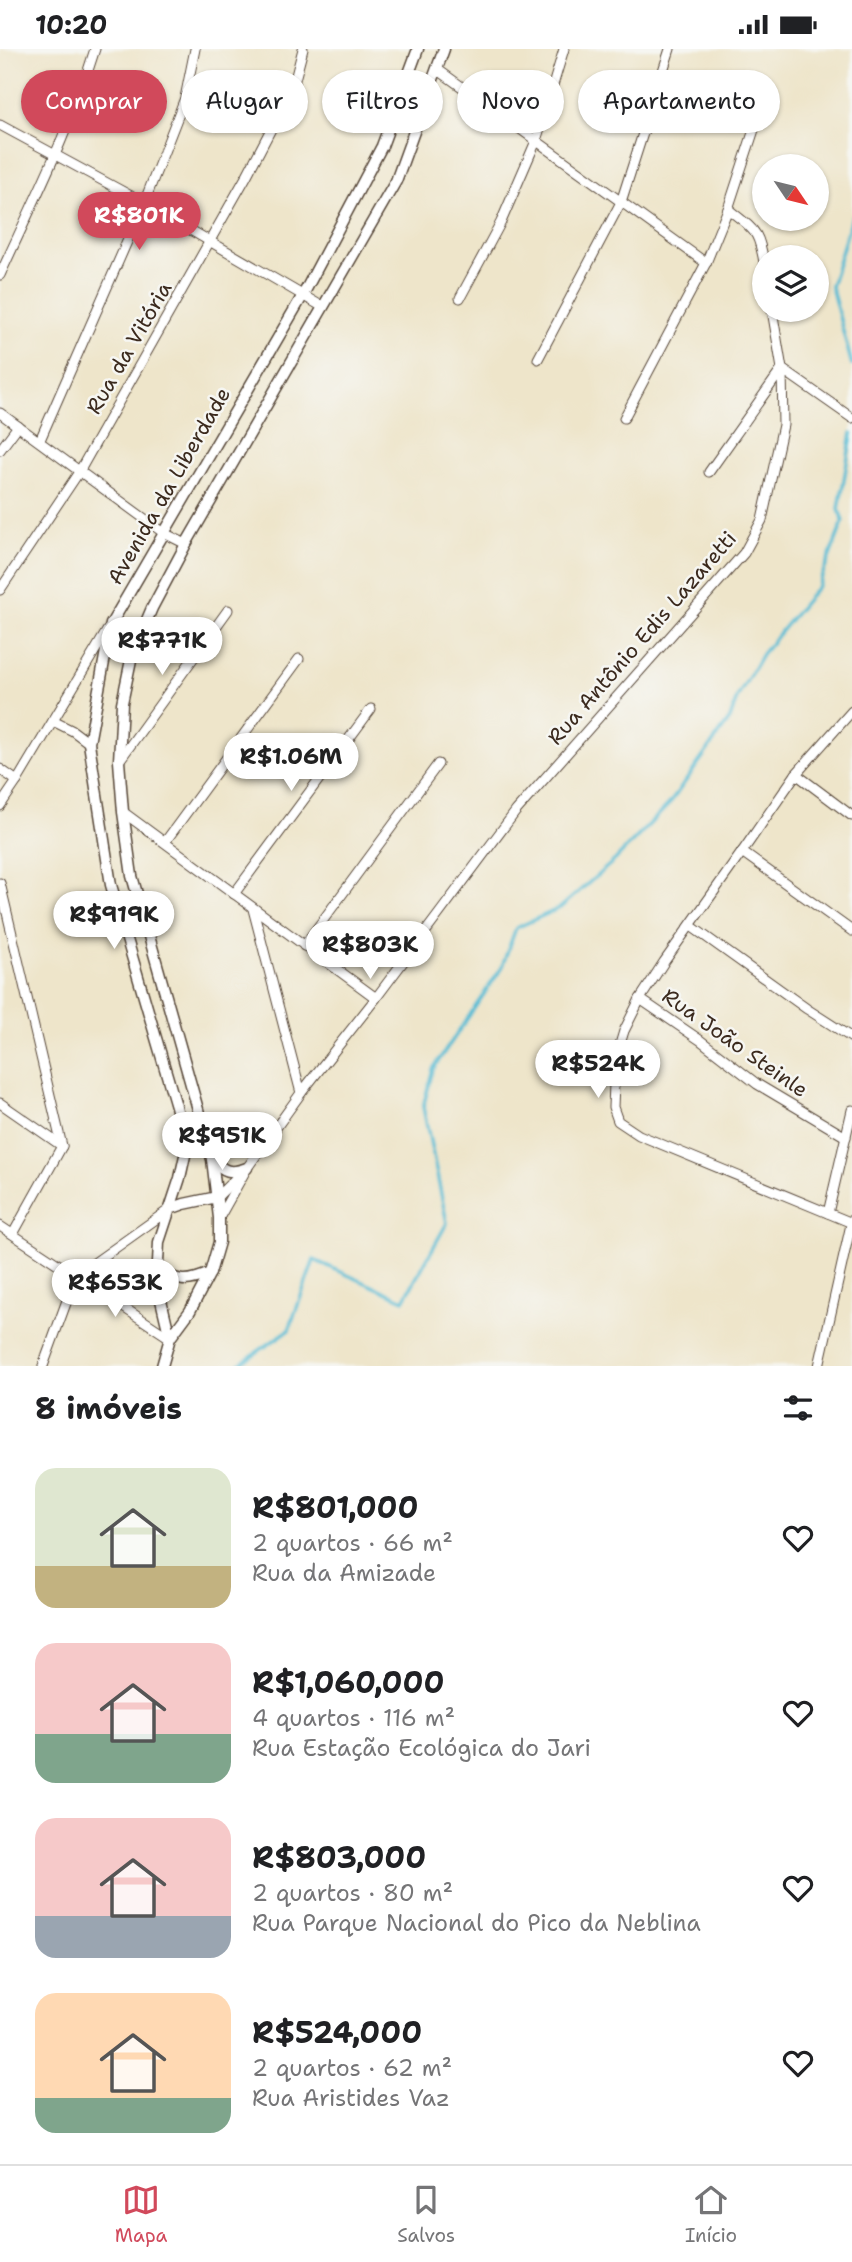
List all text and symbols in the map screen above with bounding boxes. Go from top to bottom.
text: 10:20 [35,7,107,42]
chip: Comprar [21,70,167,133]
chip: Alugar [181,70,308,133]
chip: Filtros [322,70,443,133]
chip: Novo [457,70,564,133]
chip: Apartamento [578,70,780,133]
north arrow [752,154,830,231]
map controls [752,154,829,322]
pin: R$801K [82,193,196,252]
text: R$801K [94,200,184,230]
button: layers [752,245,829,322]
street label: Rua da Vitória [80,277,178,419]
street label: Avenida da Liberdade [101,382,237,590]
street label: Rua Antônio Edis Lazaretti [541,525,743,751]
pin: R$771K [105,617,219,677]
text: R$771K [117,625,207,655]
pin: R$1.06M [226,733,356,793]
text: R$1.06M [240,741,342,771]
pin: R$919K [57,891,171,951]
text: R$919K [69,899,159,929]
pin: R$803K [313,921,427,981]
text: R$803K [322,929,418,959]
street label: Rua João Steinle [656,982,814,1104]
pin: R$524K [541,1041,655,1100]
text: R$524K [551,1048,645,1078]
pin: R$951K [165,1113,279,1172]
text: R$951K [178,1120,266,1150]
pin: R$653K [58,1259,172,1319]
text: R$653K [68,1267,162,1297]
text: 8 imóveis [35,1388,182,1429]
icon: filters [779,1389,817,1427]
text: R$801,000 [252,1487,419,1528]
icon: home [91,1496,175,1580]
icon: heart [779,1519,817,1557]
text: 2 quartos · 66 m² [252,1528,453,1558]
text: Rua da Amizade [252,1558,436,1588]
text: R$1,060,000 [252,1662,445,1703]
icon: home [91,1671,175,1755]
icon: heart [779,1694,817,1732]
text: 4 quartos · 116 m² [252,1703,455,1733]
text: Rua Estação Ecológica do Jari [252,1733,591,1763]
text: R$803,000 [252,1837,426,1878]
icon: home [91,1846,175,1930]
icon: heart [779,1869,817,1907]
text: 2 quartos · 80 m² [252,1878,453,1908]
text: Rua Parque Nacional do Pico da Neblina [252,1908,701,1938]
text: R$524,000 [252,2012,422,2053]
icon: home [91,2021,175,2105]
icon: heart [779,2044,817,2082]
text: 2 quartos · 62 m² [252,2053,452,2083]
text: Rua Aristides Vaz [252,2083,450,2113]
tab: Mapa [115,2181,167,2248]
tab: Salvos [397,2181,455,2248]
tab: Início [685,2181,737,2248]

